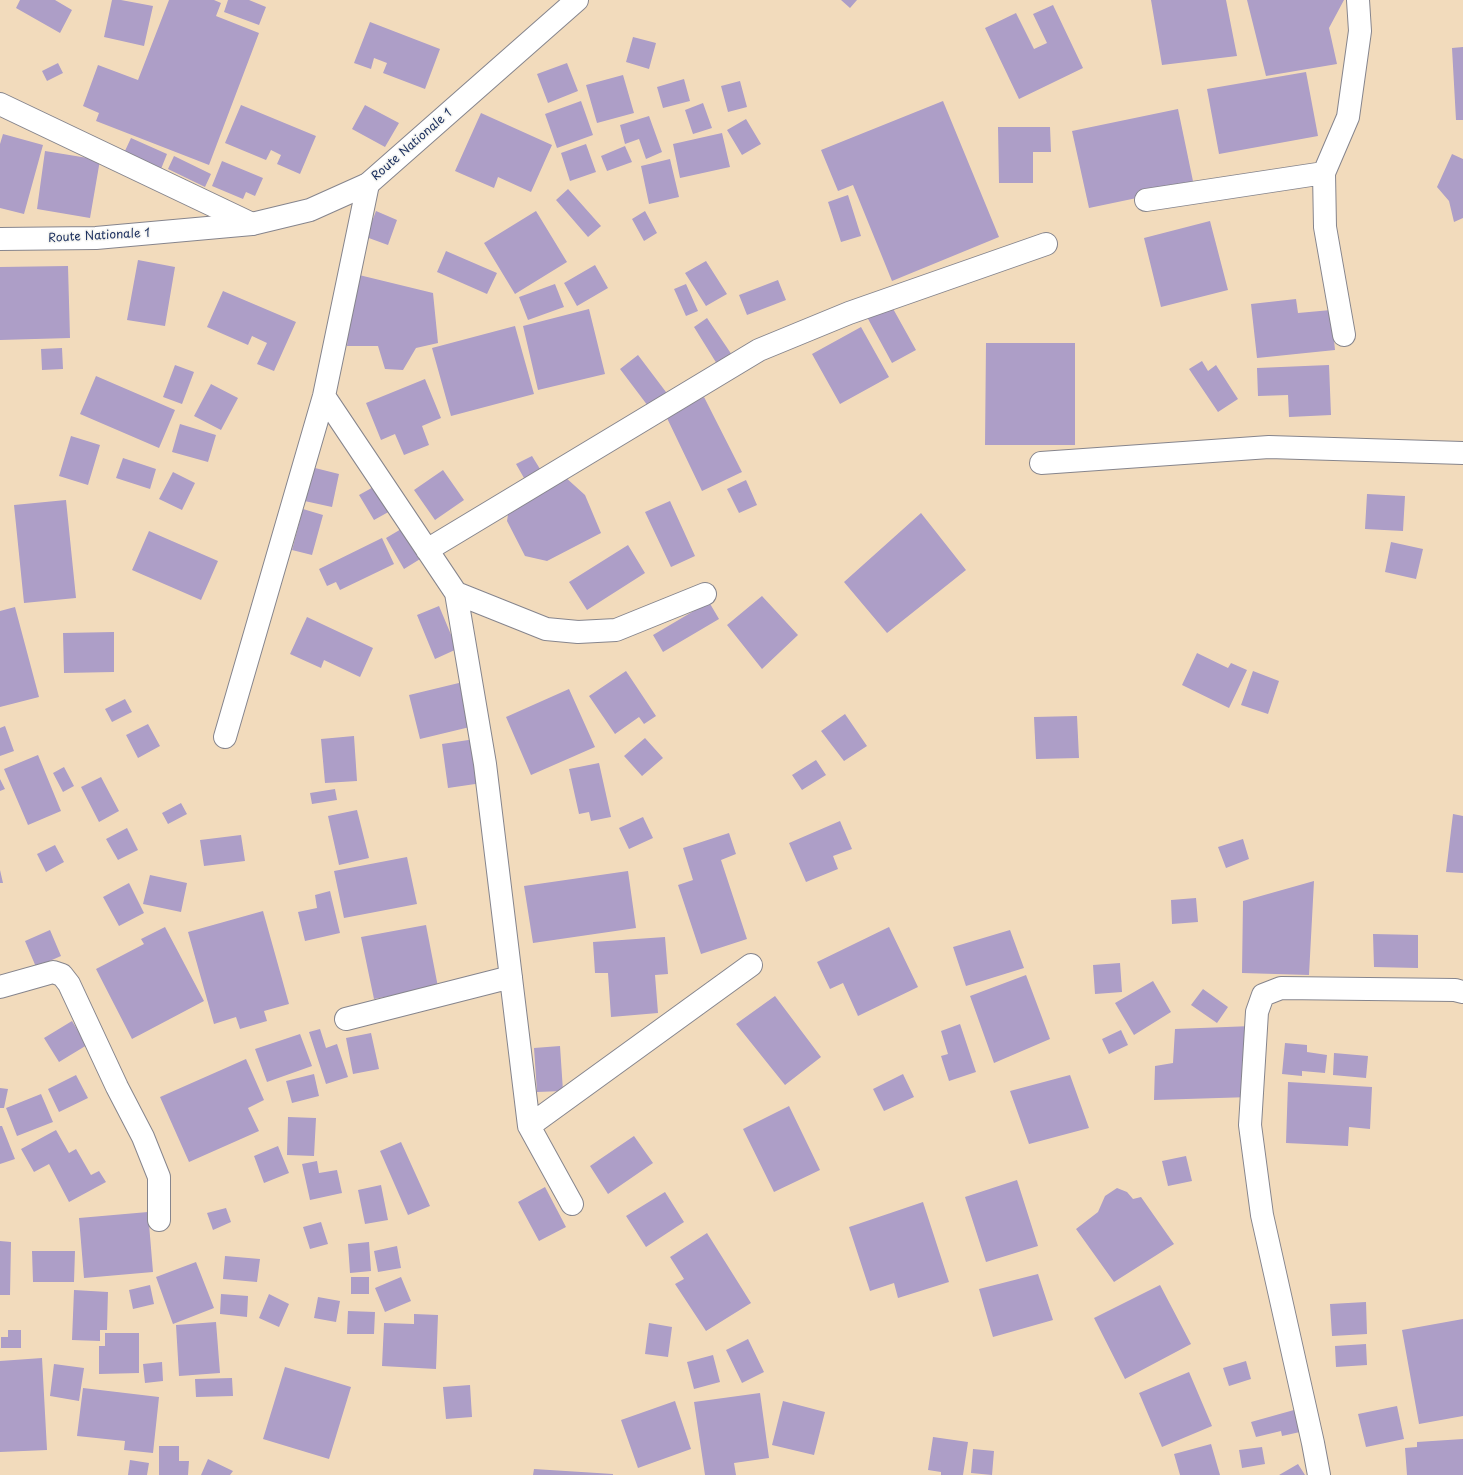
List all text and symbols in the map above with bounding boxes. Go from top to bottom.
street label: Route Nationale 1 [369,106,455,184]
street label: Route Nationale 1 [48,226,150,246]

